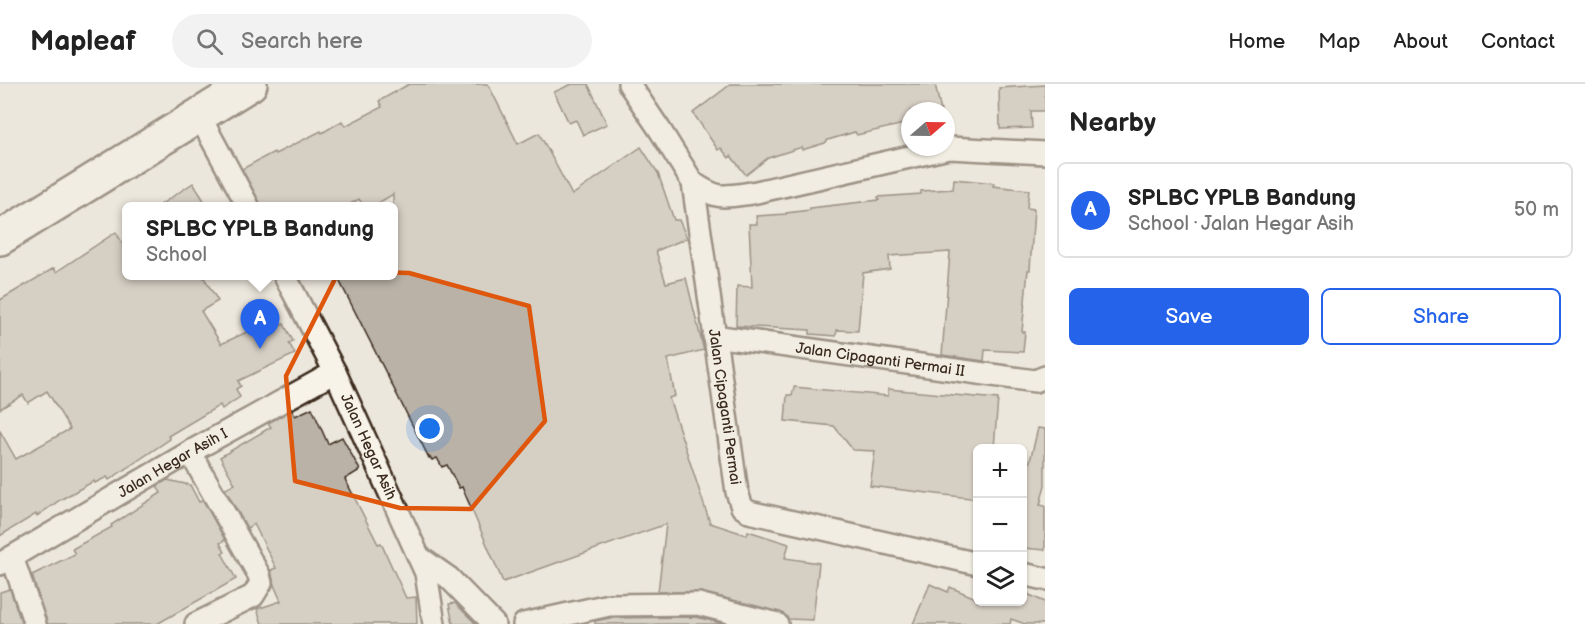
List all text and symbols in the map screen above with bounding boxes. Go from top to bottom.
search box [172,14,592,68]
text: Mapleaf [30,25,136,58]
icon: search [193,25,226,58]
text: Search here [241,28,363,55]
text: Home [1228,29,1285,54]
text: Map [1318,29,1360,54]
text: About [1393,29,1448,54]
text: Contact [1481,29,1555,54]
north arrow [901,102,955,156]
text: Nearby [1069,108,1156,139]
text: SPLBC YPLB Bandung [1128,185,1356,212]
text: A [1084,198,1097,222]
text: 50 m [1514,198,1559,222]
popup [122,202,398,280]
text: School · Jalan Hegar Asih [1128,212,1354,236]
text: SPLBC YPLB Bandung [146,216,374,243]
text: School [146,243,207,267]
button: Save [1069,288,1309,345]
button: Share [1321,288,1561,345]
pin: A [240,300,280,349]
street label: Jalan Cipaganti Permai [704,328,745,486]
street label: Jalan Cipaganti Permai II [795,338,966,381]
street label: Jalan Hegar Asih [336,390,401,503]
your location [415,414,444,443]
street label: Jalan Hegar Asih I [114,424,231,502]
map controls [973,444,1027,606]
button: + [973,444,1027,498]
button: − [973,498,1027,552]
button: layers [973,552,1027,606]

